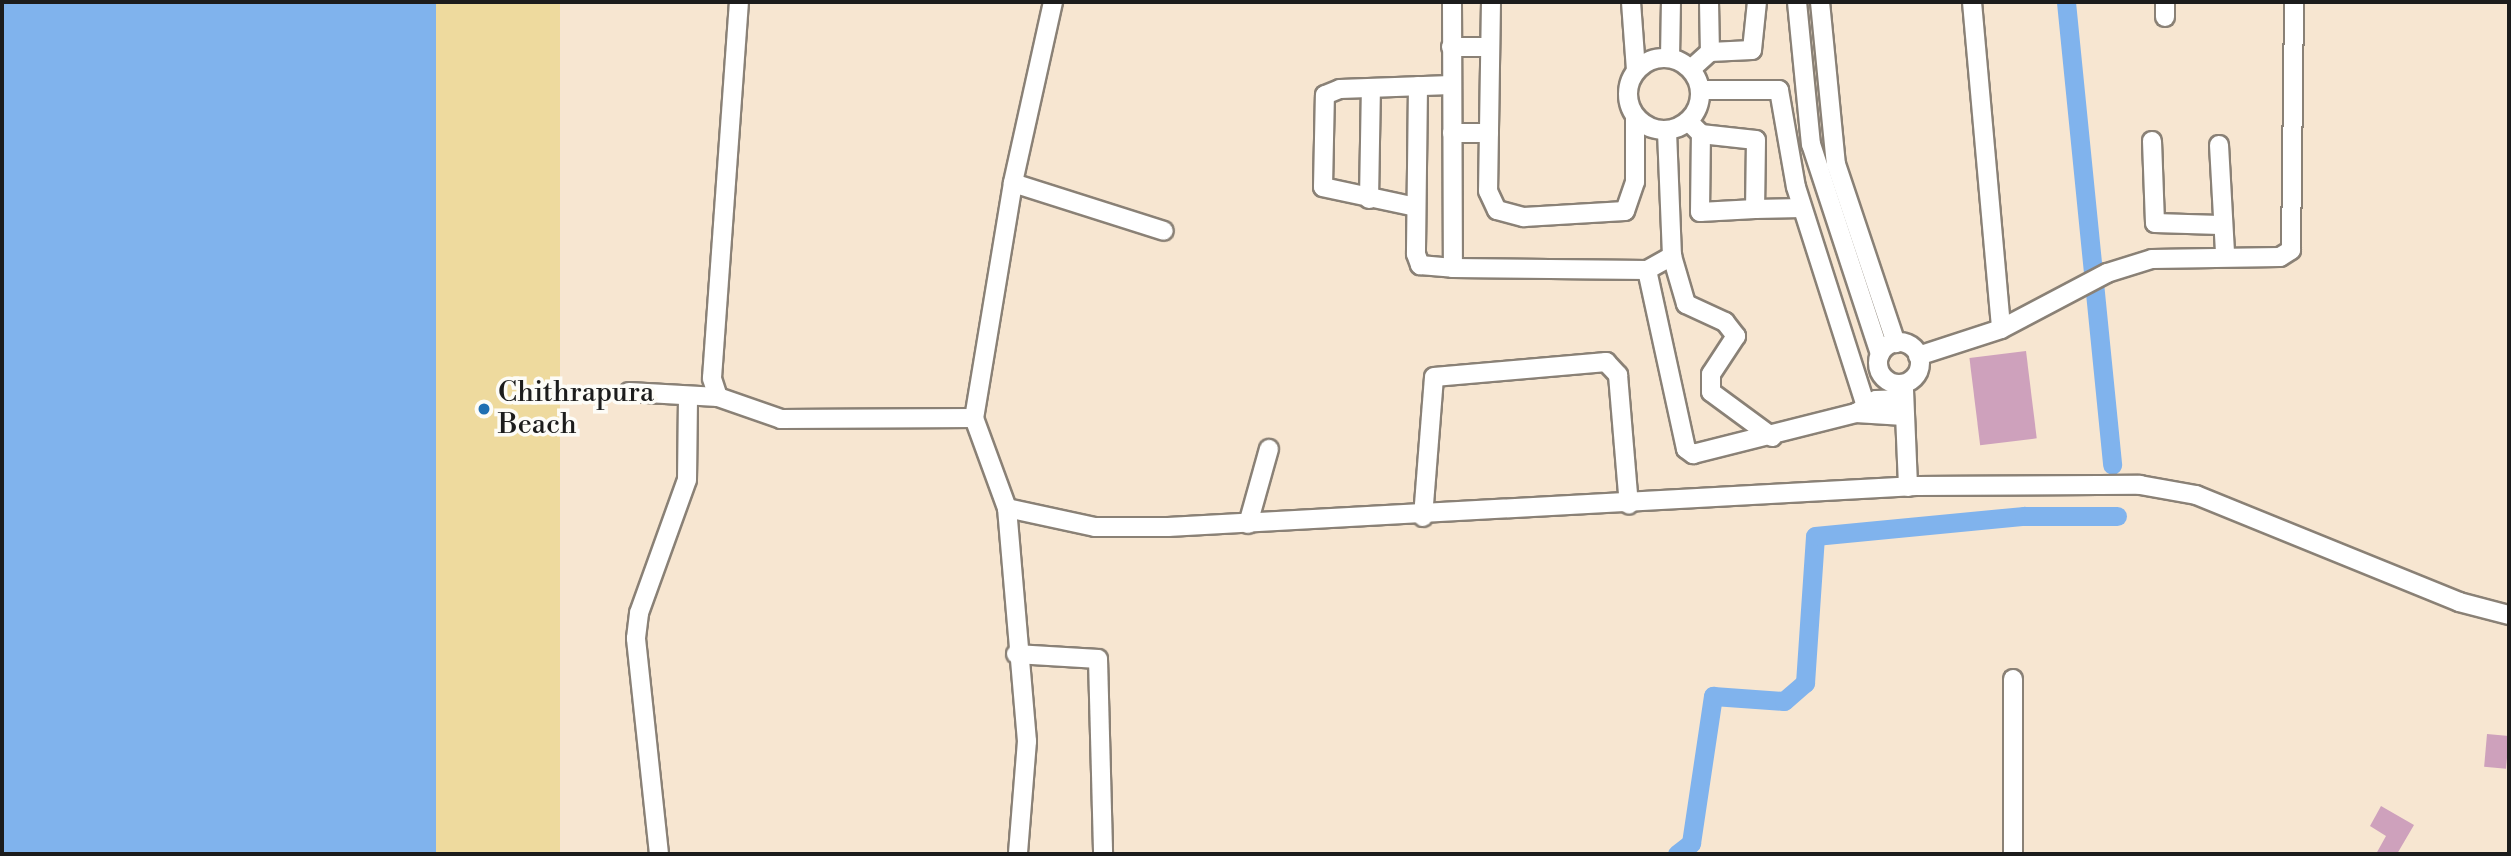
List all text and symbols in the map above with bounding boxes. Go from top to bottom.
place label: Chithrapura Beach [498,376,654,442]
marker: Chithrapura Beach [476,401,492,417]

